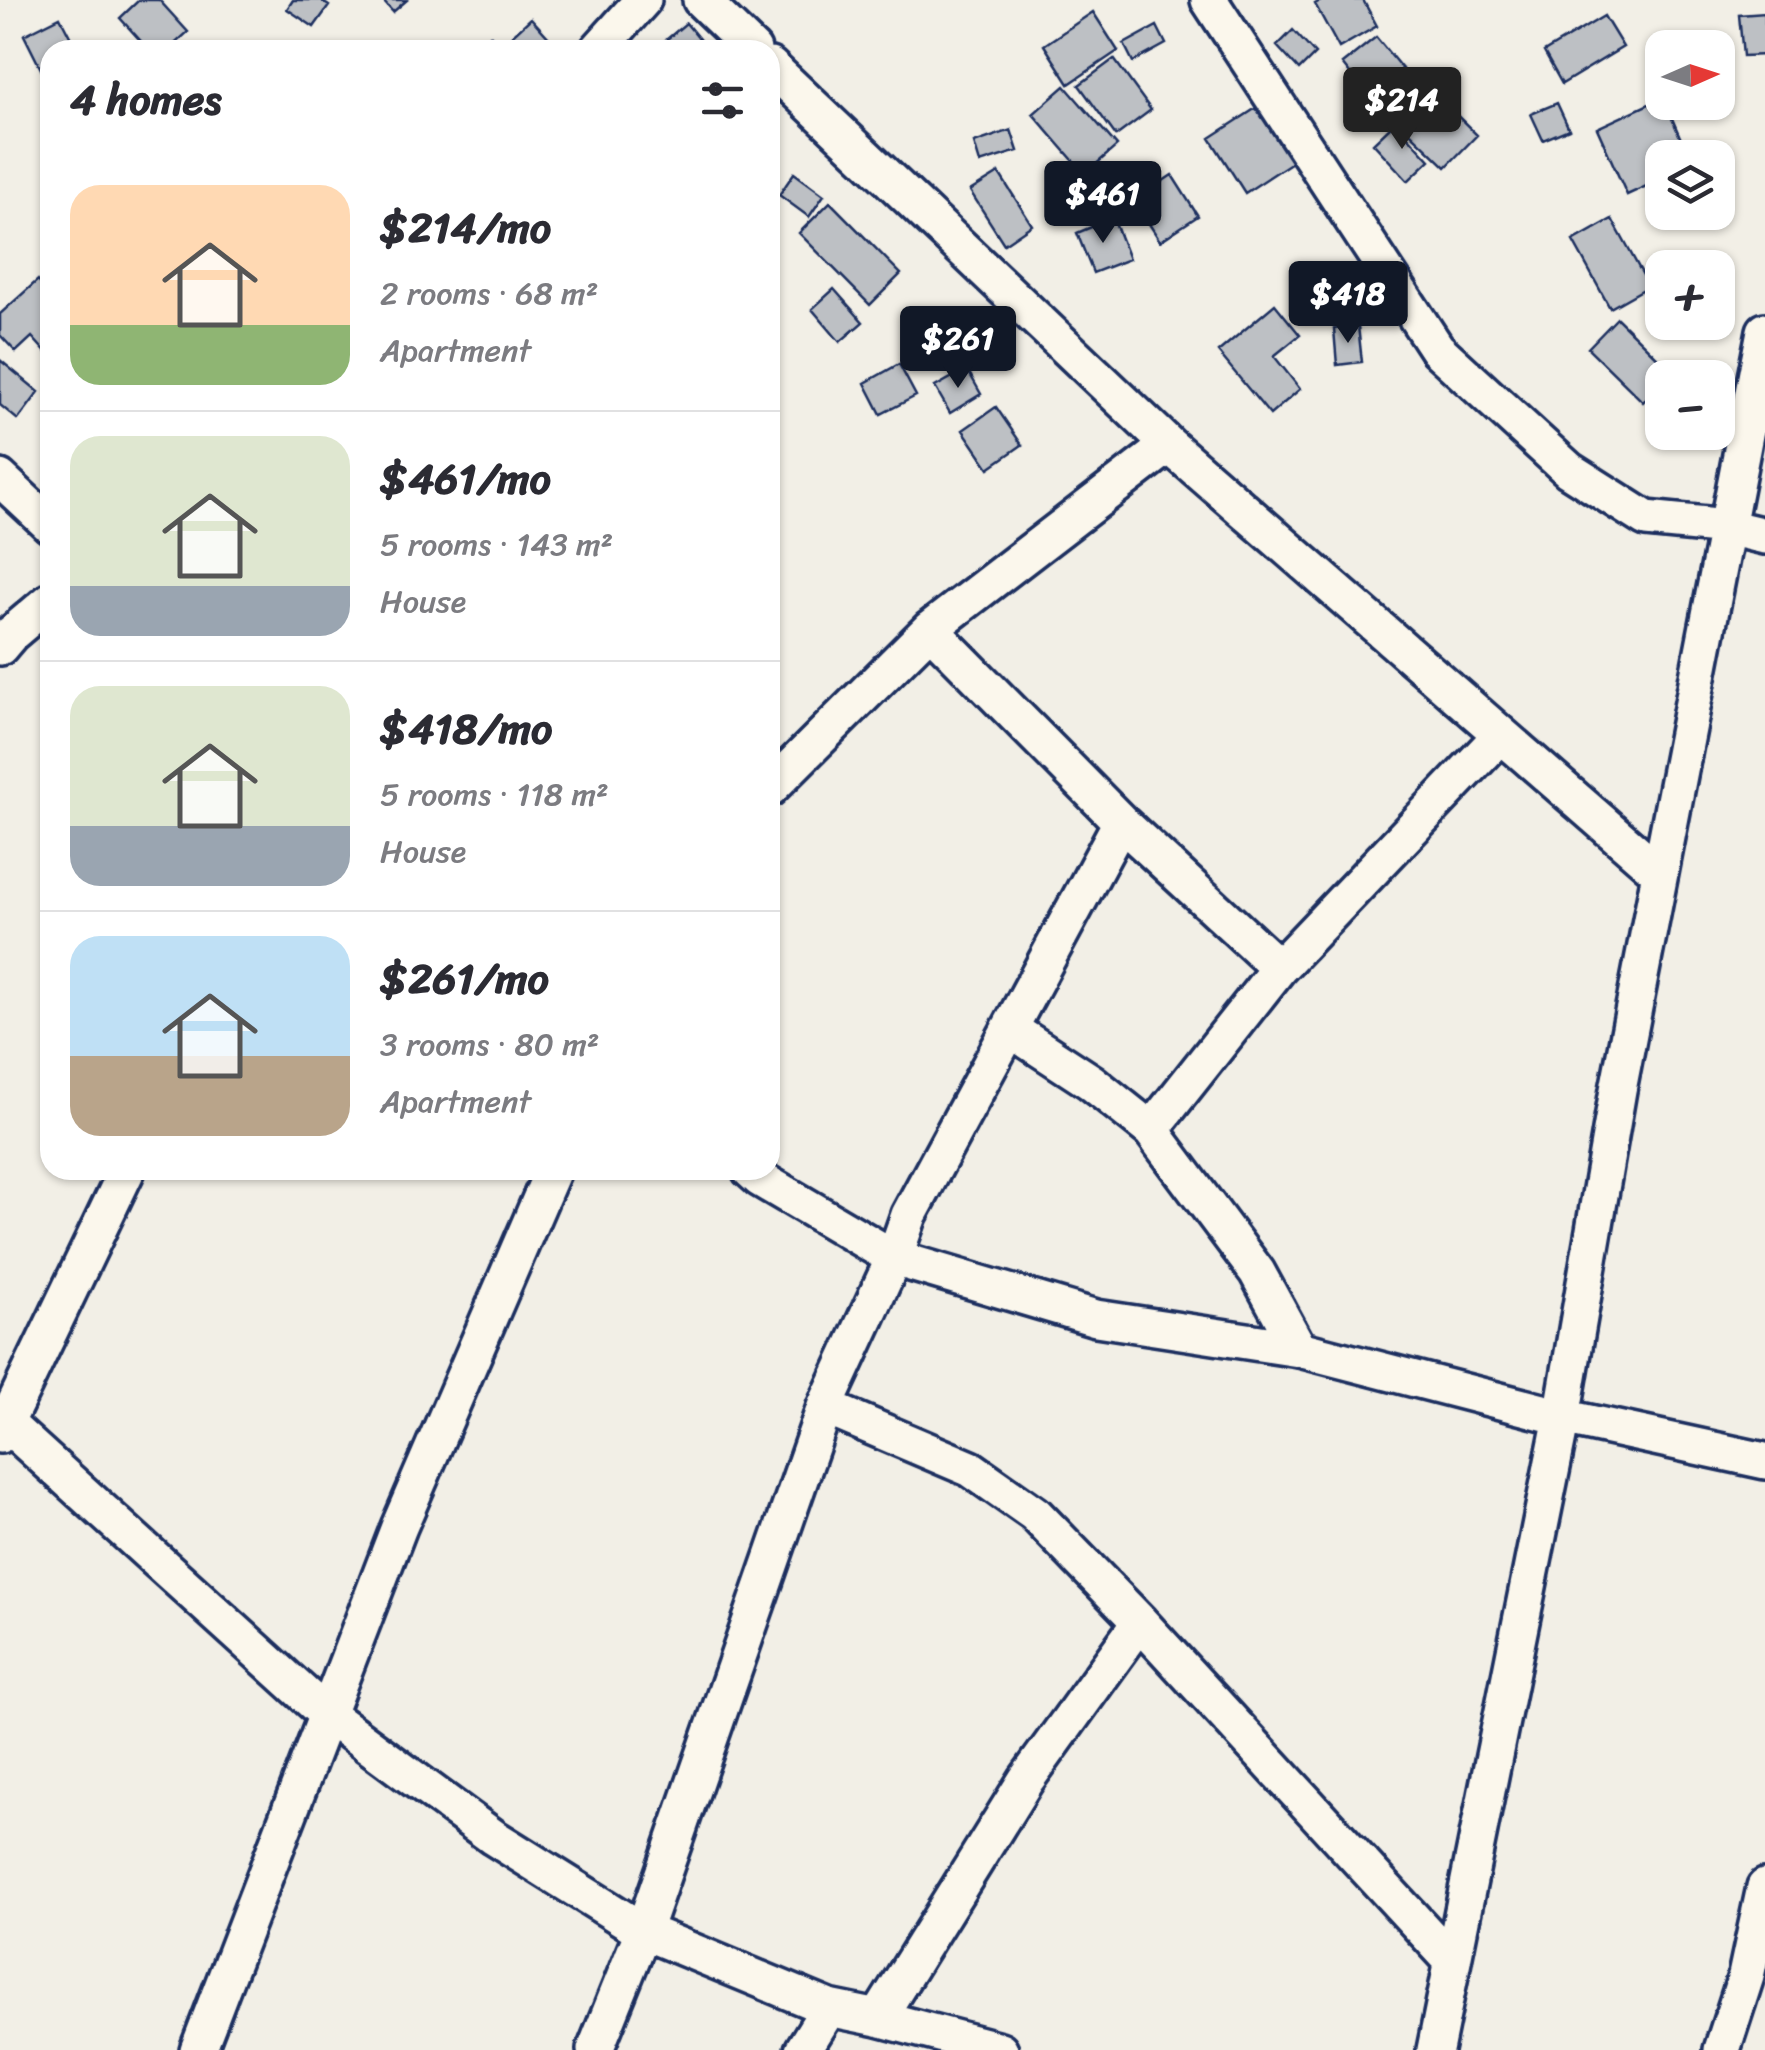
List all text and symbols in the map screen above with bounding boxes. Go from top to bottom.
north arrow [1645,30,1735,120]
map controls [1645,30,1735,450]
text: 4 homes [70,63,222,137]
pin: $214 [1343,67,1461,152]
text: $214 [1365,71,1439,128]
icon: filters [695,73,750,128]
button: layers [1645,140,1735,230]
pin: $461 [1044,161,1162,246]
text: $461 [1066,165,1140,222]
text: $214/mo [380,191,551,265]
icon: home [150,225,270,345]
button: + [1645,250,1735,340]
pin: $418 [1289,261,1407,346]
text: 2 rooms · 68 m² [380,265,598,322]
text: $418 [1311,265,1385,322]
pin: $261 [899,306,1017,391]
text: $261 [922,310,994,367]
text: Apartment [380,322,531,379]
button: − [1645,360,1735,450]
text: $461/mo [380,442,551,516]
icon: home [150,476,270,596]
text: 5 rooms · 143 m² [380,516,613,573]
text: House [380,573,466,630]
text: $418/mo [380,692,552,766]
icon: home [150,726,270,846]
text: 5 rooms · 118 m² [380,766,609,823]
text: House [380,823,466,880]
text: $261/mo [380,942,549,1016]
icon: home [150,976,270,1096]
text: 3 rooms · 80 m² [380,1016,599,1073]
text: Apartment [380,1073,531,1130]

